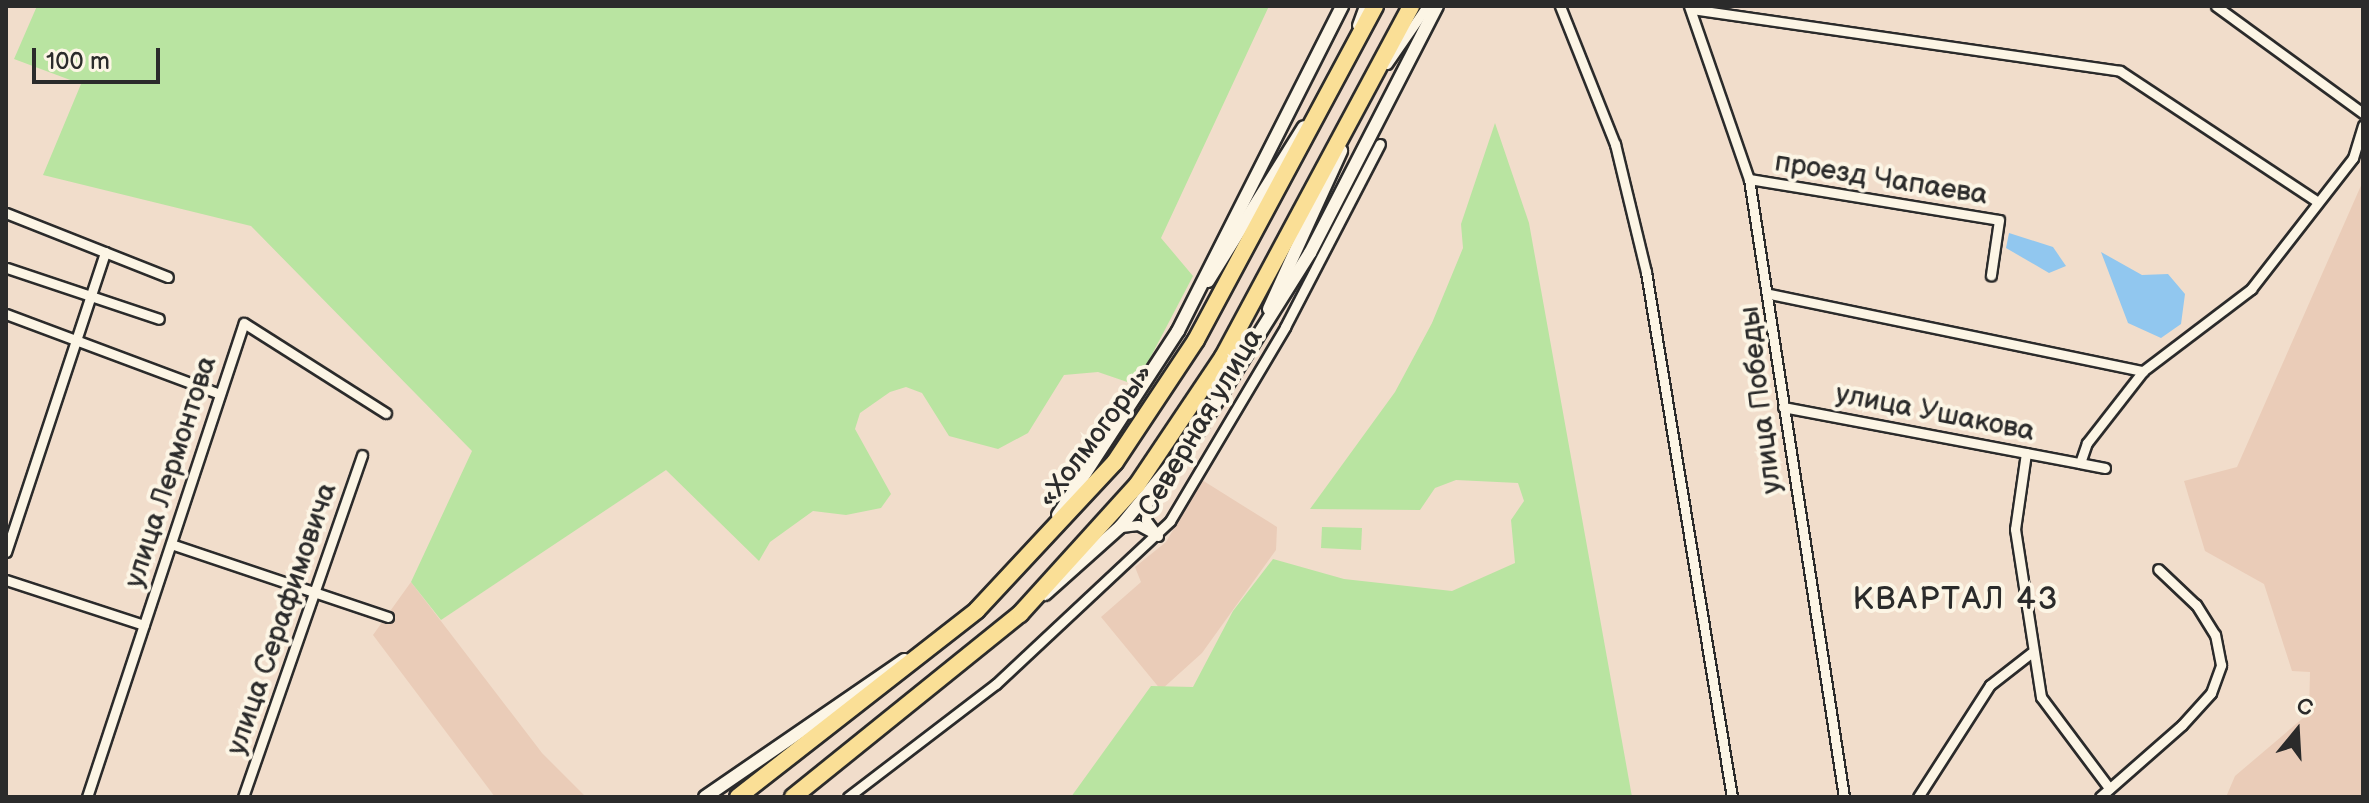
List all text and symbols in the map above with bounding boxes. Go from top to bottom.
scale bar [36,32,164,82]
text: 100 m [46,47,110,76]
street label: проезд Чапаева [1772,146,1990,212]
street label: улица Победы [1733,304,1789,496]
street label: Северная улица [1132,323,1270,523]
street label: улица Лермонтова [118,352,224,592]
street label: «Холмогоры» [1031,357,1161,515]
street label: улица Ушакова [1833,377,2037,449]
street label: улица Серафимовича [220,479,344,759]
district label: КВАРТАЛ 43 [1853,581,2059,619]
north arrow [2257,691,2337,771]
text: С [2293,692,2316,723]

